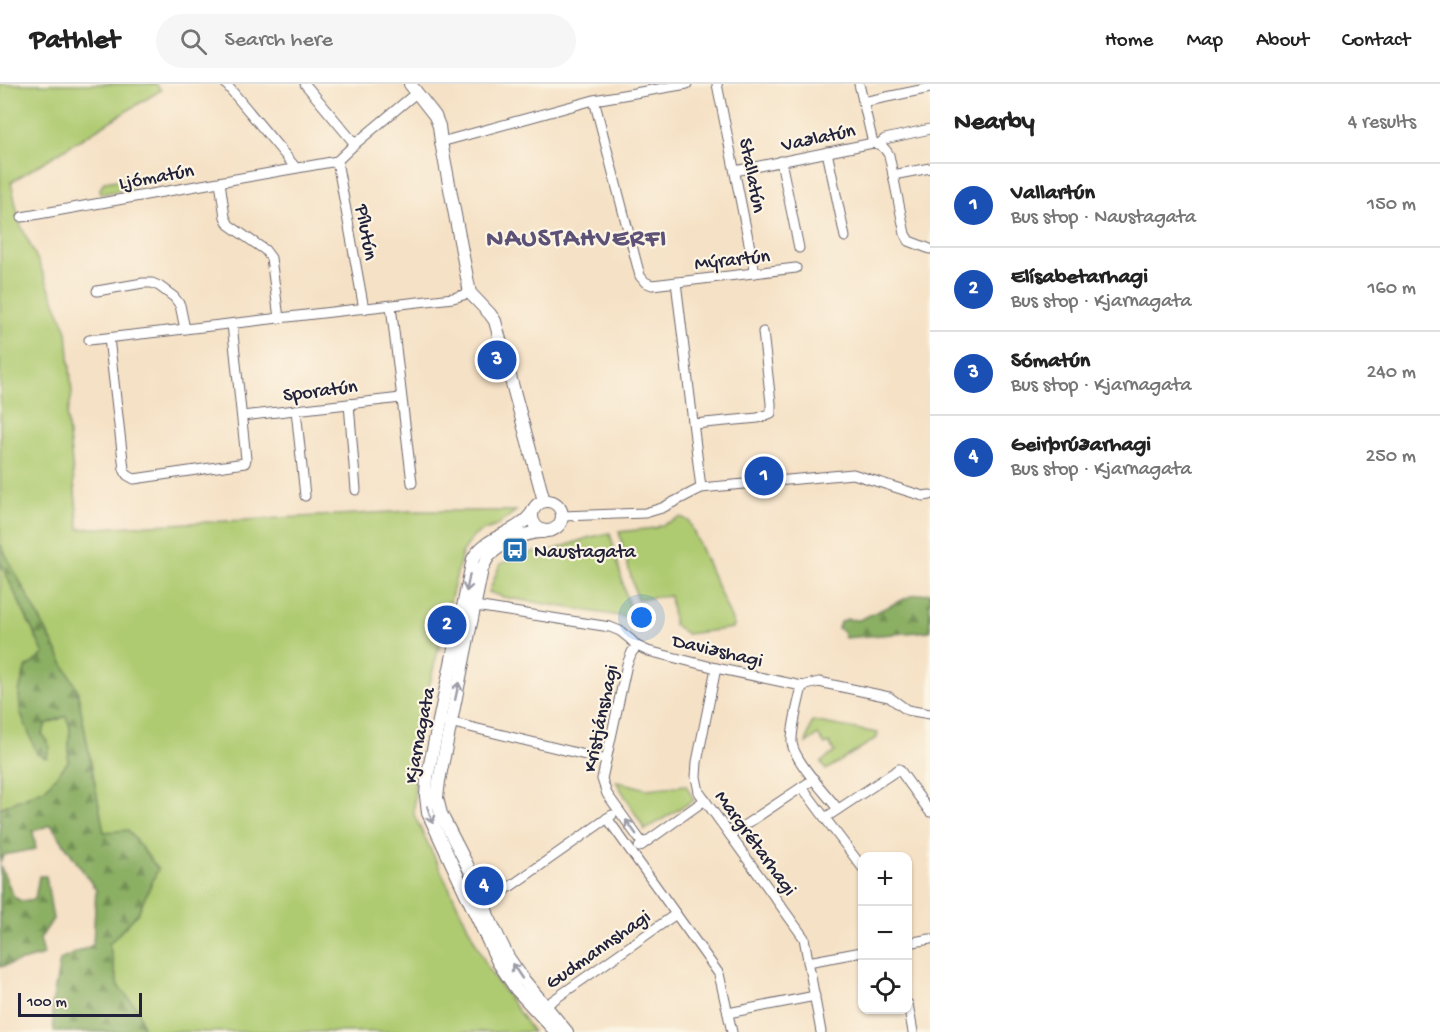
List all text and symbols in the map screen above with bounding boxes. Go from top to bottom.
search box [156,14,576,68]
text: Pathlet [30,25,120,58]
icon: search [177,25,210,58]
text: Search here [225,28,333,54]
text: Home [1105,29,1153,54]
text: Map [1186,29,1223,54]
text: About [1256,29,1309,54]
text: Contact [1342,29,1410,54]
text: Nearby [954,108,1035,139]
text: 4 results [1348,112,1416,135]
street label: Vaðlatún [779,120,858,159]
street label: Stallatún [732,136,769,215]
street label: Ljómatún [117,160,196,196]
text: Vallartún [1011,181,1095,207]
text: 1 [969,194,978,217]
text: 150 m [1367,194,1416,217]
street label: Pílutún [348,202,381,263]
text: Bus stop · Naustagata [1011,207,1196,230]
district label: NAUSTAHVERFI [486,225,668,256]
street label: Mýrartún [693,246,772,277]
text: Elísabetarhagi [1011,265,1148,291]
text: 2 [969,278,978,301]
text: 160 m [1367,278,1416,301]
text: Bus stop · Kjarnagata [1011,291,1192,314]
pin: 3 [478,338,516,382]
text: Sómatún [1011,349,1090,375]
text: 3 [968,362,979,385]
text: 240 m [1366,362,1416,385]
text: Bus stop · Kjarnagata [1011,375,1192,398]
street label: Sporatún [282,376,359,408]
text: Geirþrúðarhagi [1011,433,1151,459]
text: 4 [969,446,978,469]
text: 250 m [1365,446,1416,469]
pin: 1 [744,454,783,498]
text: Bus stop · Kjarnagata [1011,459,1192,482]
bus stop icon: Naustagata [500,535,530,565]
place label: Naustagata [534,542,637,565]
one-way arrow [462,573,473,593]
pin: 2 [428,602,466,648]
your location [627,603,656,632]
street label: Daviðshagi [668,630,765,674]
street label: Kristjánshagi [580,663,625,775]
one-way arrow [452,682,463,701]
street label: Kjarnagata [401,685,442,786]
street label: Margrétarhagi [708,787,800,901]
one-way arrow [425,806,436,825]
one-way arrow [625,819,638,835]
map controls [858,852,912,1014]
button: + [858,852,912,906]
pin: 4 [464,864,504,908]
street label: Gudmannshagi [542,906,656,996]
button: − [858,906,912,960]
button: locate [858,960,912,1014]
one-way arrow [511,963,523,979]
scale bar [18,990,142,1018]
text: 100 m [27,994,67,1013]

